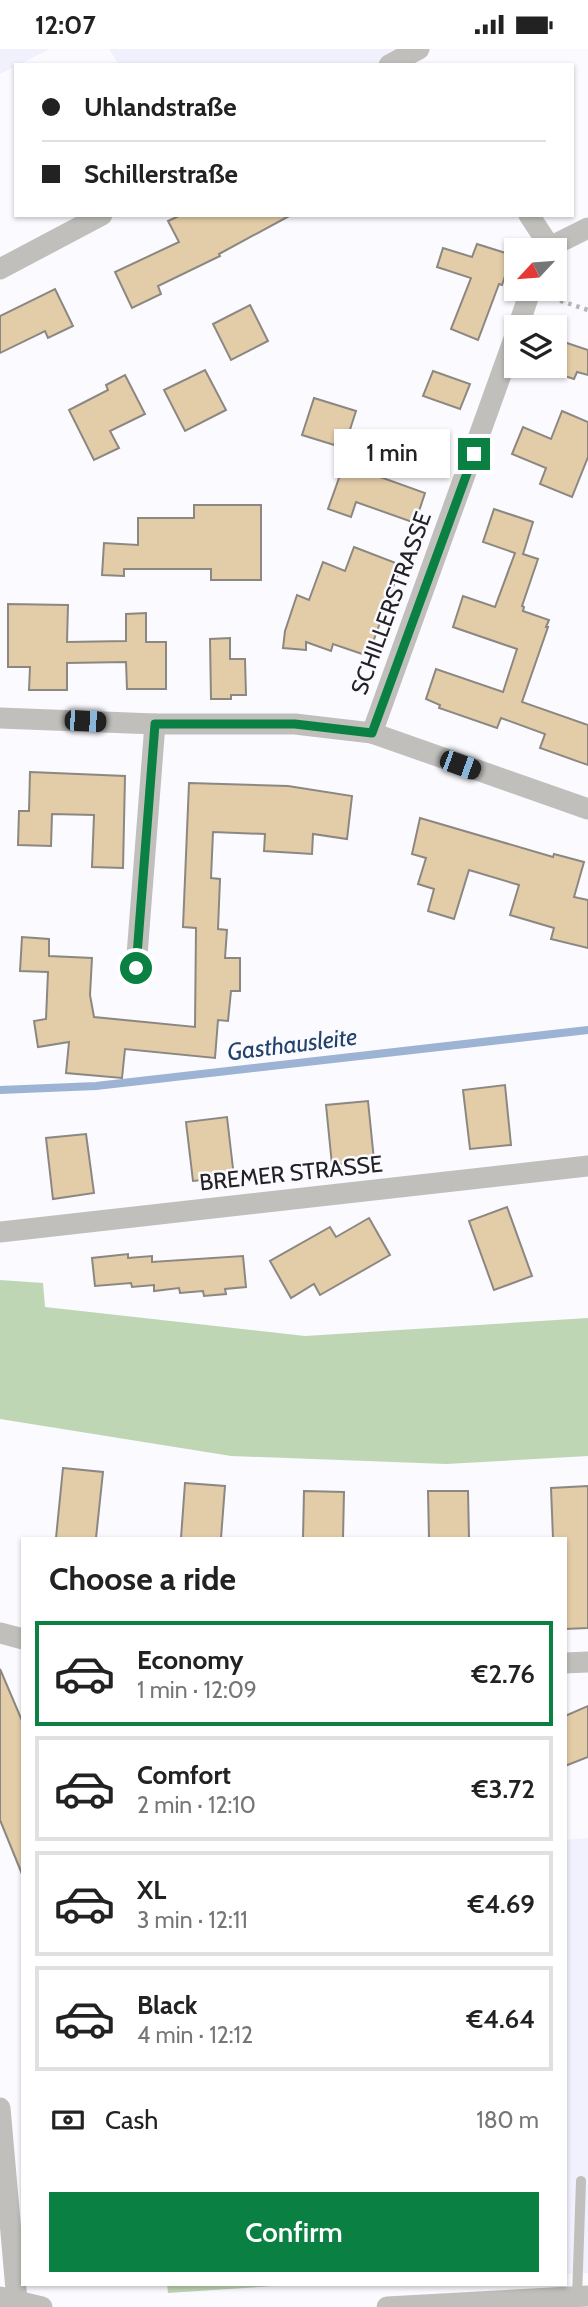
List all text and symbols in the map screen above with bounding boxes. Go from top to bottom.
text: 12:07 [35,9,96,41]
text: Uhlandstraße [84,91,237,123]
text: Schillerstraße [84,158,238,190]
north arrow [504,238,567,301]
map controls [504,238,567,378]
button: layers [504,315,567,378]
callout: 1 min [334,429,449,479]
route end [458,438,490,470]
text: 1 min [366,439,418,467]
street label: SCHILLERSTRASSE [345,508,437,698]
car [64,709,107,733]
car [437,748,484,782]
route start [120,952,152,984]
water label: Gasthausleite [225,1022,359,1066]
street label: BREMER STRASSE [198,1149,384,1197]
text: Choose a ride [49,1559,236,1598]
icon: car [53,1642,116,1705]
text: Economy [137,1644,243,1676]
text: €2.76 [472,1658,535,1690]
text: 1 min · 12:09 [137,1676,257,1704]
icon: car [53,1757,116,1820]
text: Comfort [137,1759,231,1791]
text: €3.72 [472,1773,535,1805]
text: 2 min · 12:10 [137,1791,256,1819]
icon: car [53,1872,116,1935]
text: XL [137,1874,166,1906]
text: €4.69 [468,1888,535,1920]
text: 3 min · 12:11 [137,1906,248,1934]
icon: car [53,1987,116,2050]
text: Black [137,1989,197,2021]
text: €4.64 [467,2003,535,2035]
text: 4 min · 12:12 [137,2021,253,2049]
icon: cash [49,2101,87,2139]
text: Cash [105,2104,158,2136]
text: 180 m [476,2106,539,2134]
button: Confirm [49,2192,539,2272]

